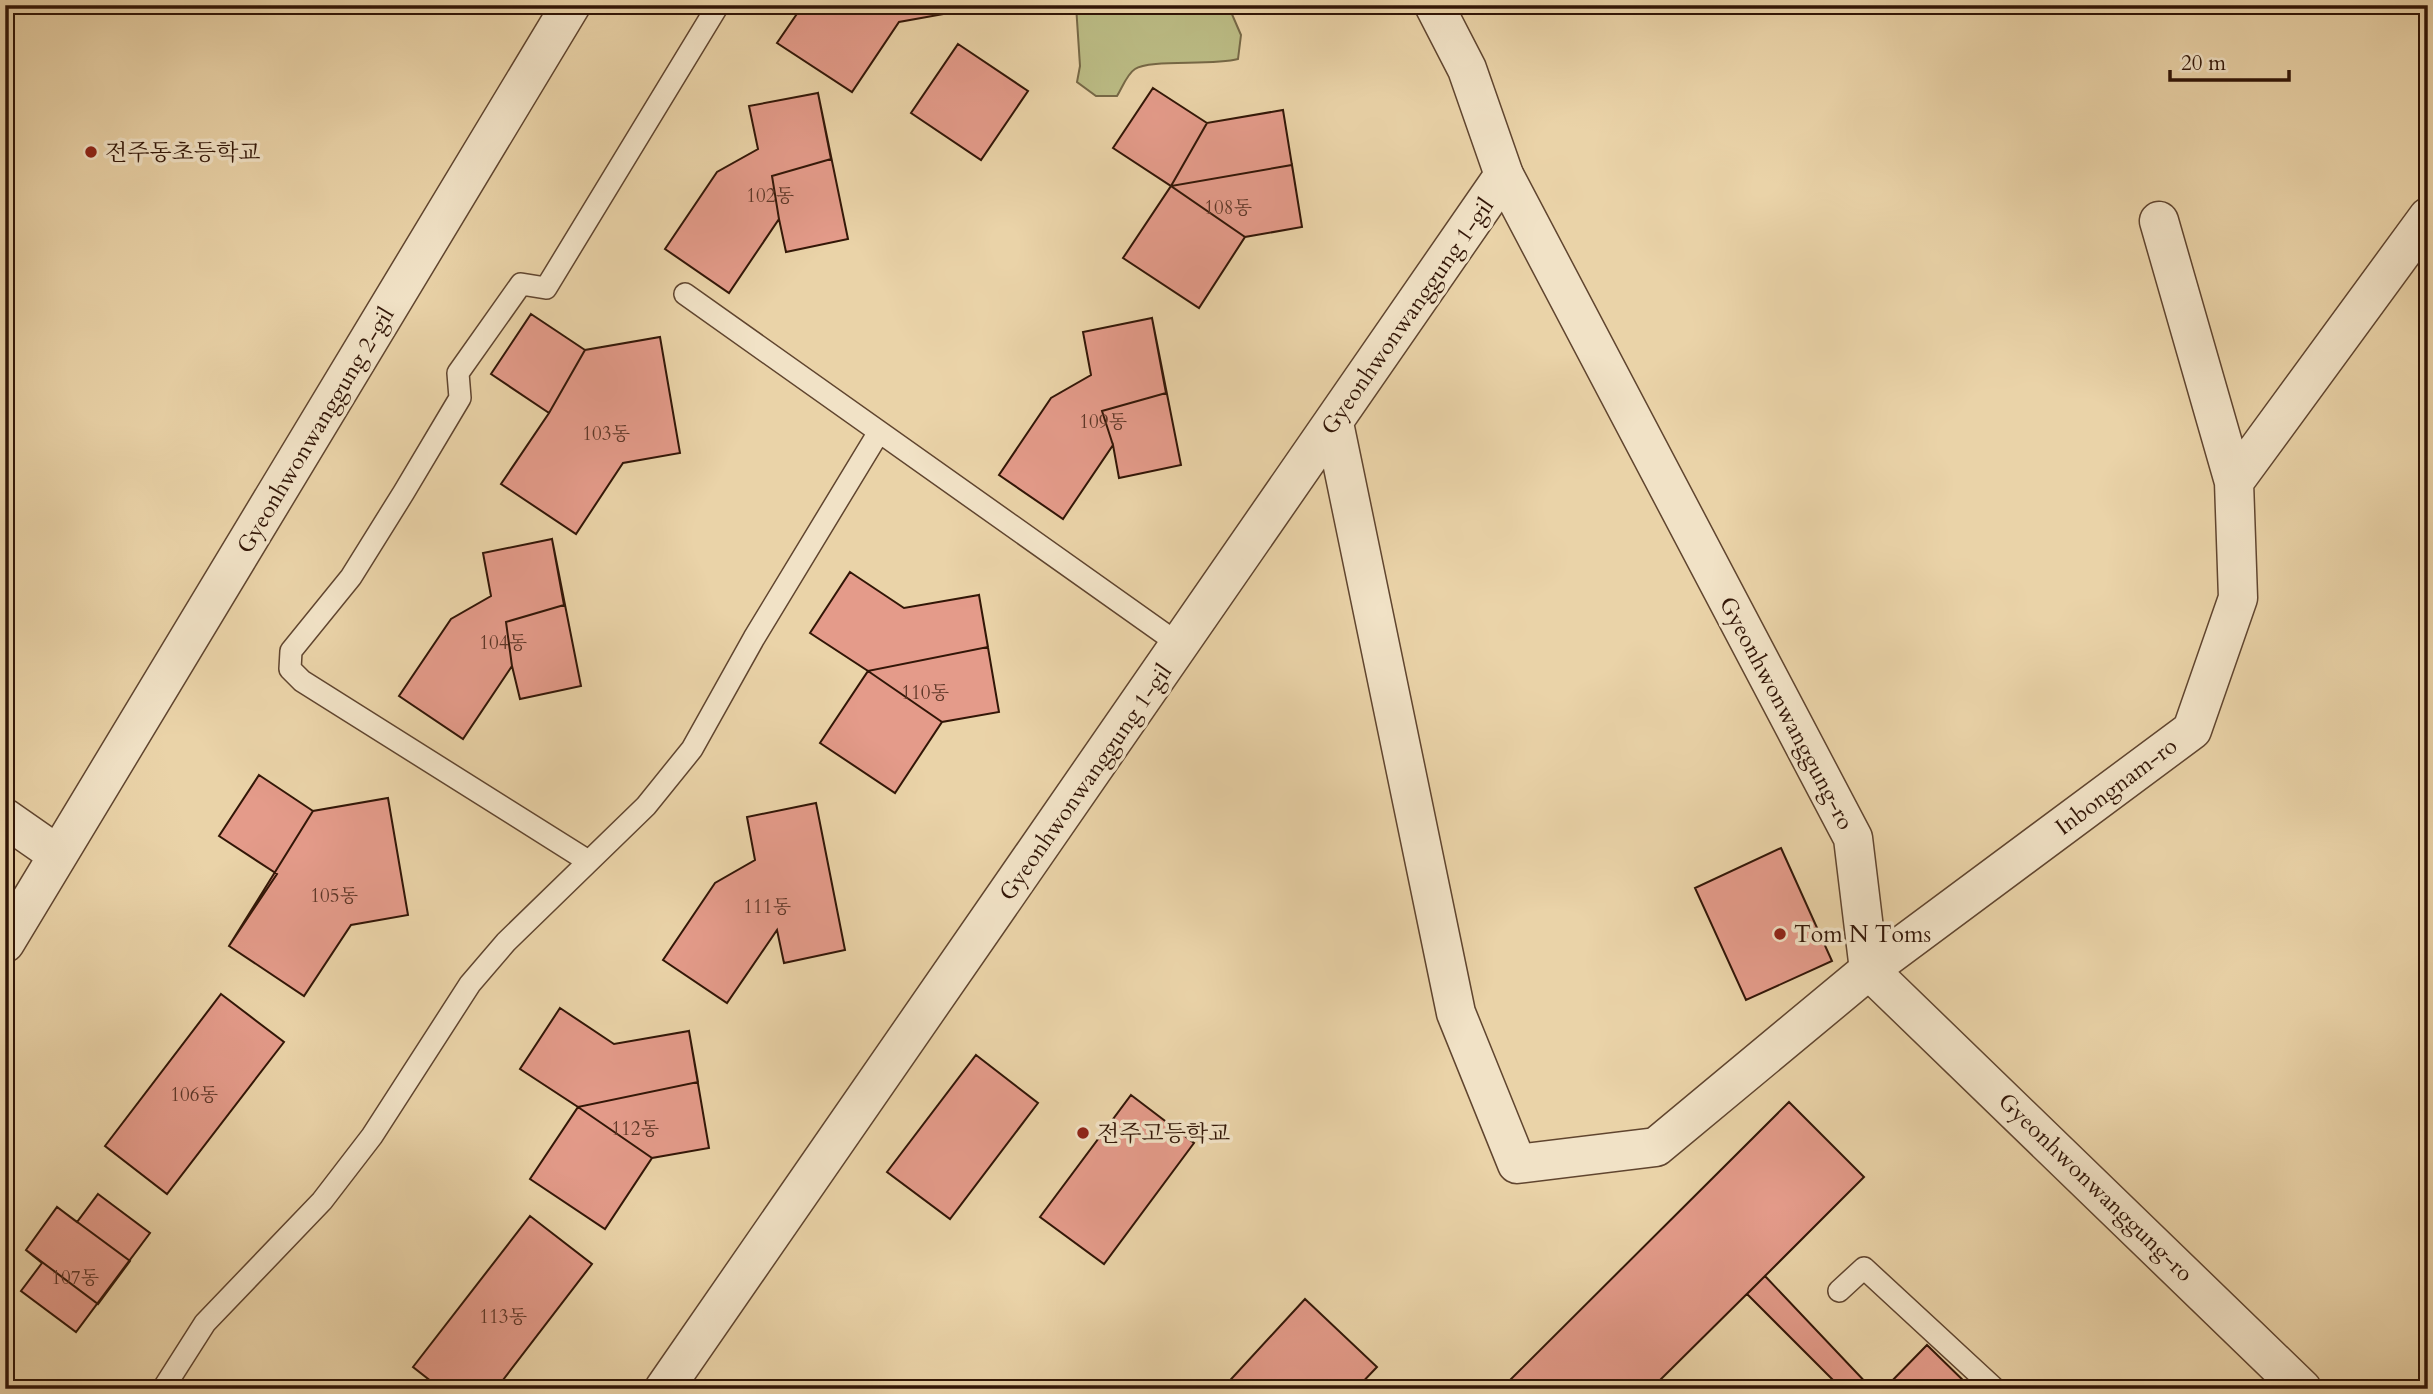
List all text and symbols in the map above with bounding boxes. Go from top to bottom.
scale bar [2170,38,2290,82]
text: 20 m [2181,49,2226,78]
place label: 전주동초등학교 [105,137,261,168]
marker: 전주동초등학교 [83,144,99,160]
house number: 102동 [746,183,794,209]
street label: Gyeonhwonwanggung 1-gil [1314,192,1501,441]
house number: 108동 [1204,195,1252,221]
street label: Gyeonhwonwanggung 2-gil [229,301,401,559]
house number: 109동 [1079,409,1127,435]
house number: 103동 [582,421,630,447]
street label: Gyeonhwonwanggung-ro [1712,591,1861,835]
house number: 104동 [479,630,527,656]
street label: Gyeonhwonwanggung 1-gil [992,658,1179,907]
house number: 110동 [901,680,949,706]
street label: Inbongnam-ro [2049,730,2184,842]
house number: 105동 [310,883,358,909]
house number: 111동 [743,894,791,920]
place label: Tom N Toms [1794,919,1931,950]
marker: Tom N Toms [1772,926,1788,942]
house number: 106동 [170,1082,218,1108]
street label: Gyeonhwonwanggung-ro [1991,1086,2200,1289]
house number: 112동 [611,1116,659,1142]
place label: 전주고등학교 [1097,1118,1230,1149]
marker: 전주고등학교 [1075,1125,1091,1141]
house number: 107동 [51,1265,99,1291]
house number: 113동 [479,1304,527,1330]

